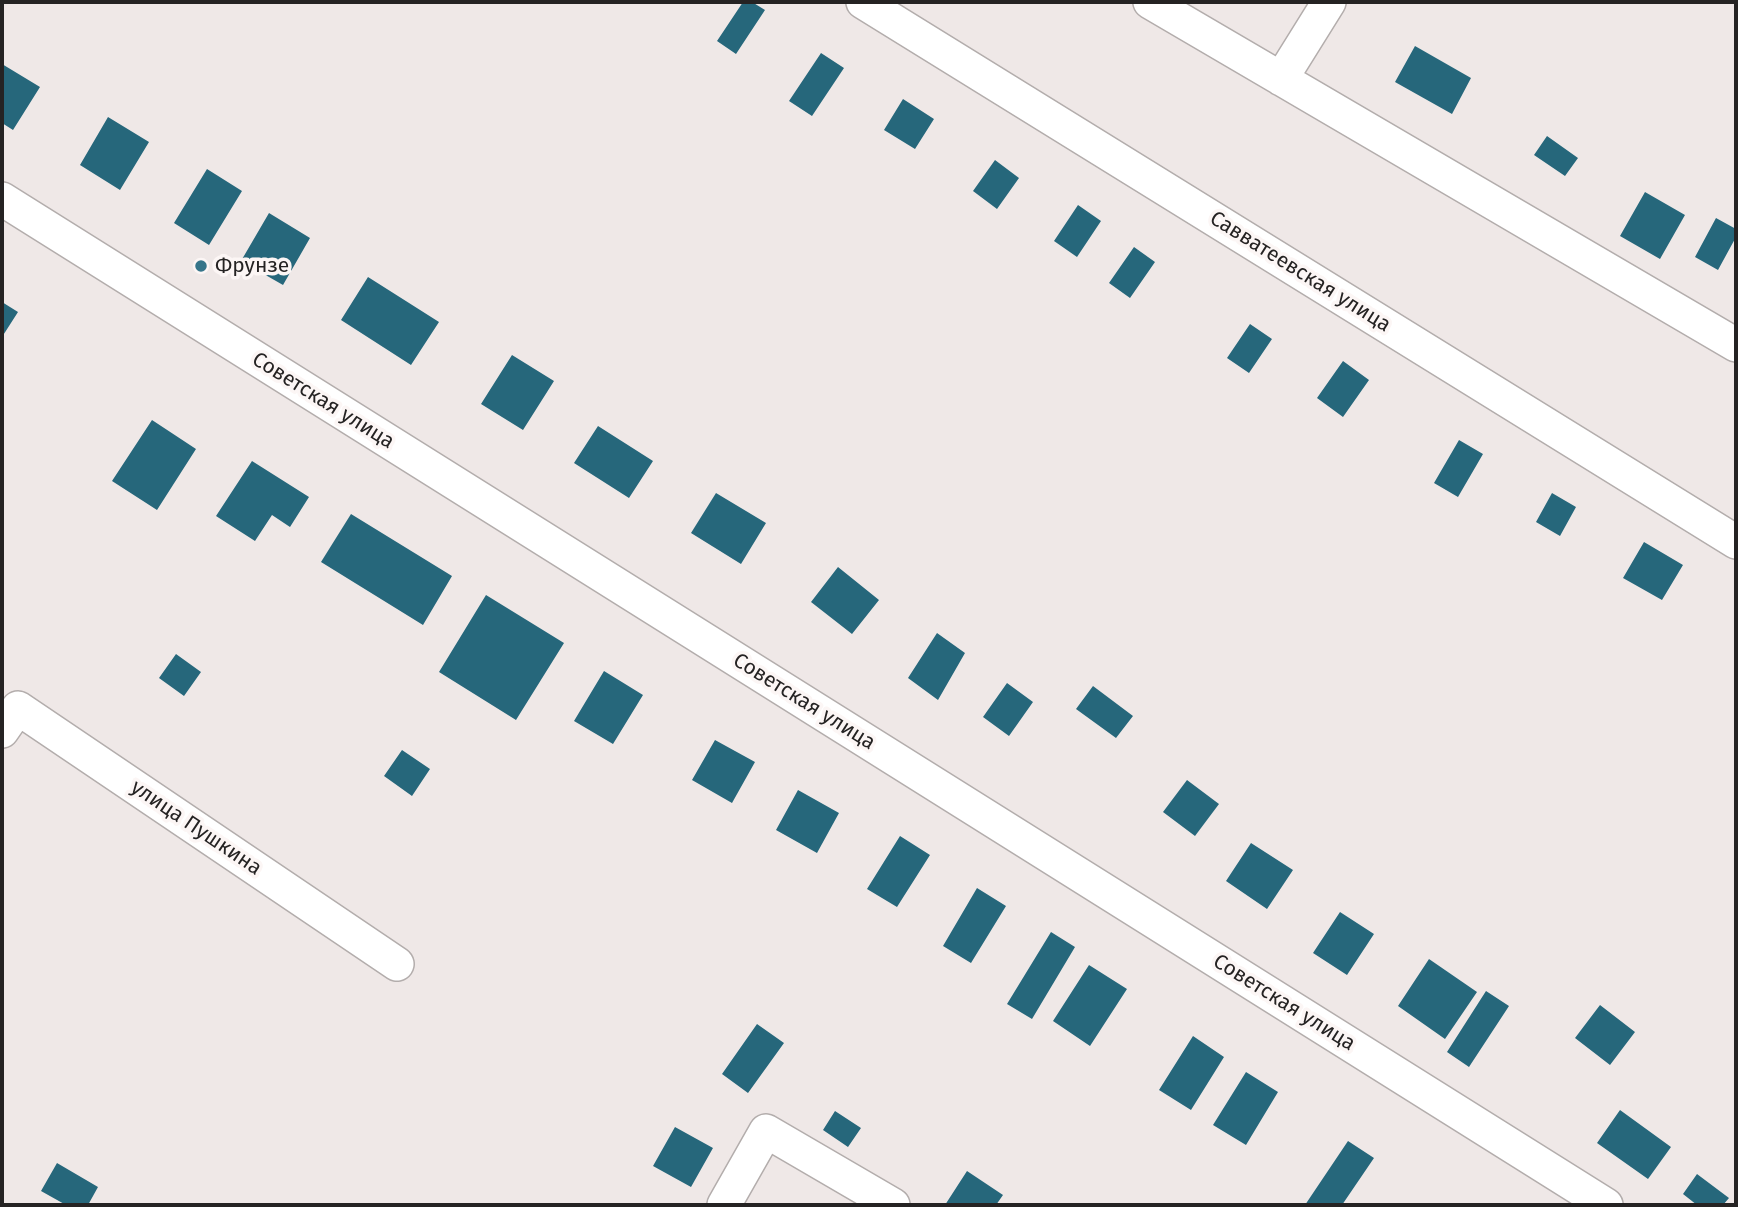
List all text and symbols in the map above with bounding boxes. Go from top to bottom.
street label: Савватеевская улица [1205,206,1395,338]
place label: Фрунзе [215,253,289,279]
marker: Фрунзе [193,258,209,274]
street label: Советская улица [247,347,399,455]
street label: Советская улица [728,648,880,756]
street label: улица Пушкина [126,775,266,881]
street label: Советская улица [1208,949,1360,1057]

